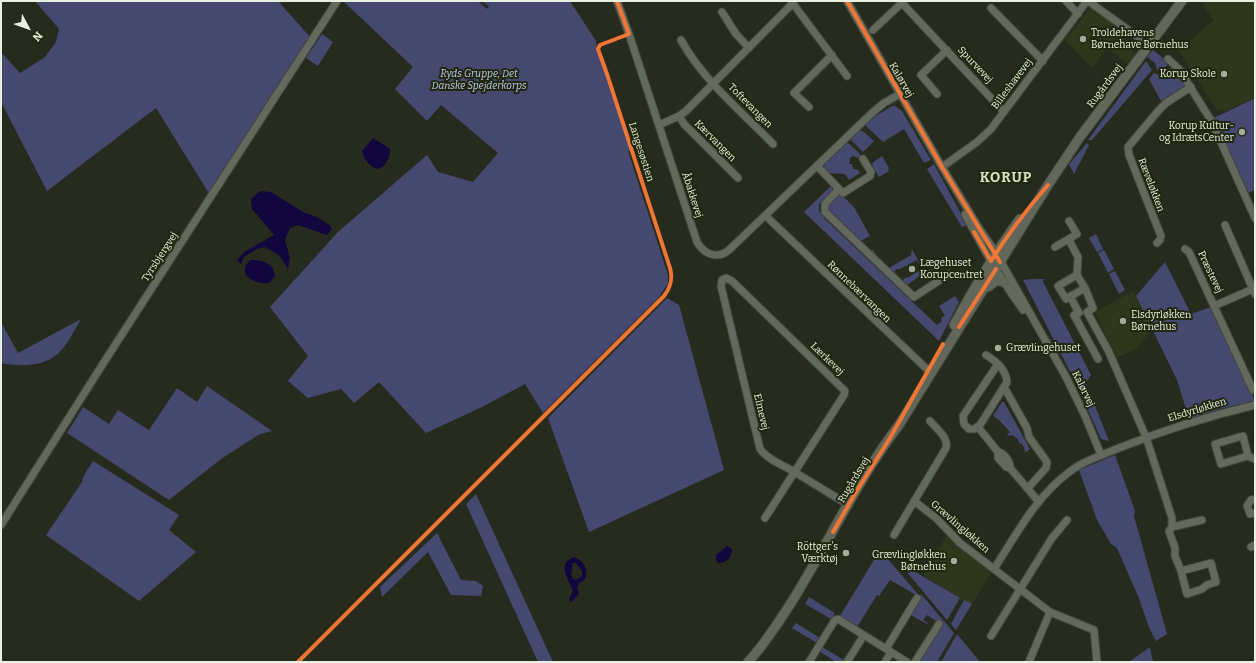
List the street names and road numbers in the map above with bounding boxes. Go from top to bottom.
street label: Spurvevej [955,44,995,86]
street label: Billeshavevej [989,56,1035,112]
street label: Kalørvej [886,60,916,100]
street label: Rugårdsvej [1085,62,1125,110]
street label: Toftevangen [725,81,775,131]
street label: Kærvangen [692,118,738,164]
street label: Langesøstien [626,121,656,183]
street label: Ræveløkken [1135,156,1167,214]
street label: Åbakkevej [679,171,705,219]
street label: Tyrsbjergvej [140,230,180,284]
street label: Præstevej [1195,249,1225,295]
street label: Rønnebærvangen [825,259,893,325]
street label: Lærkevej [808,340,846,378]
street label: Kalørvej [1069,369,1097,409]
street label: Elmevej [751,393,771,431]
street label: Elsdyrløkken [1166,395,1228,425]
street label: Rugårdsvej [836,455,872,505]
street label: Grævlingløkken [928,498,992,556]

